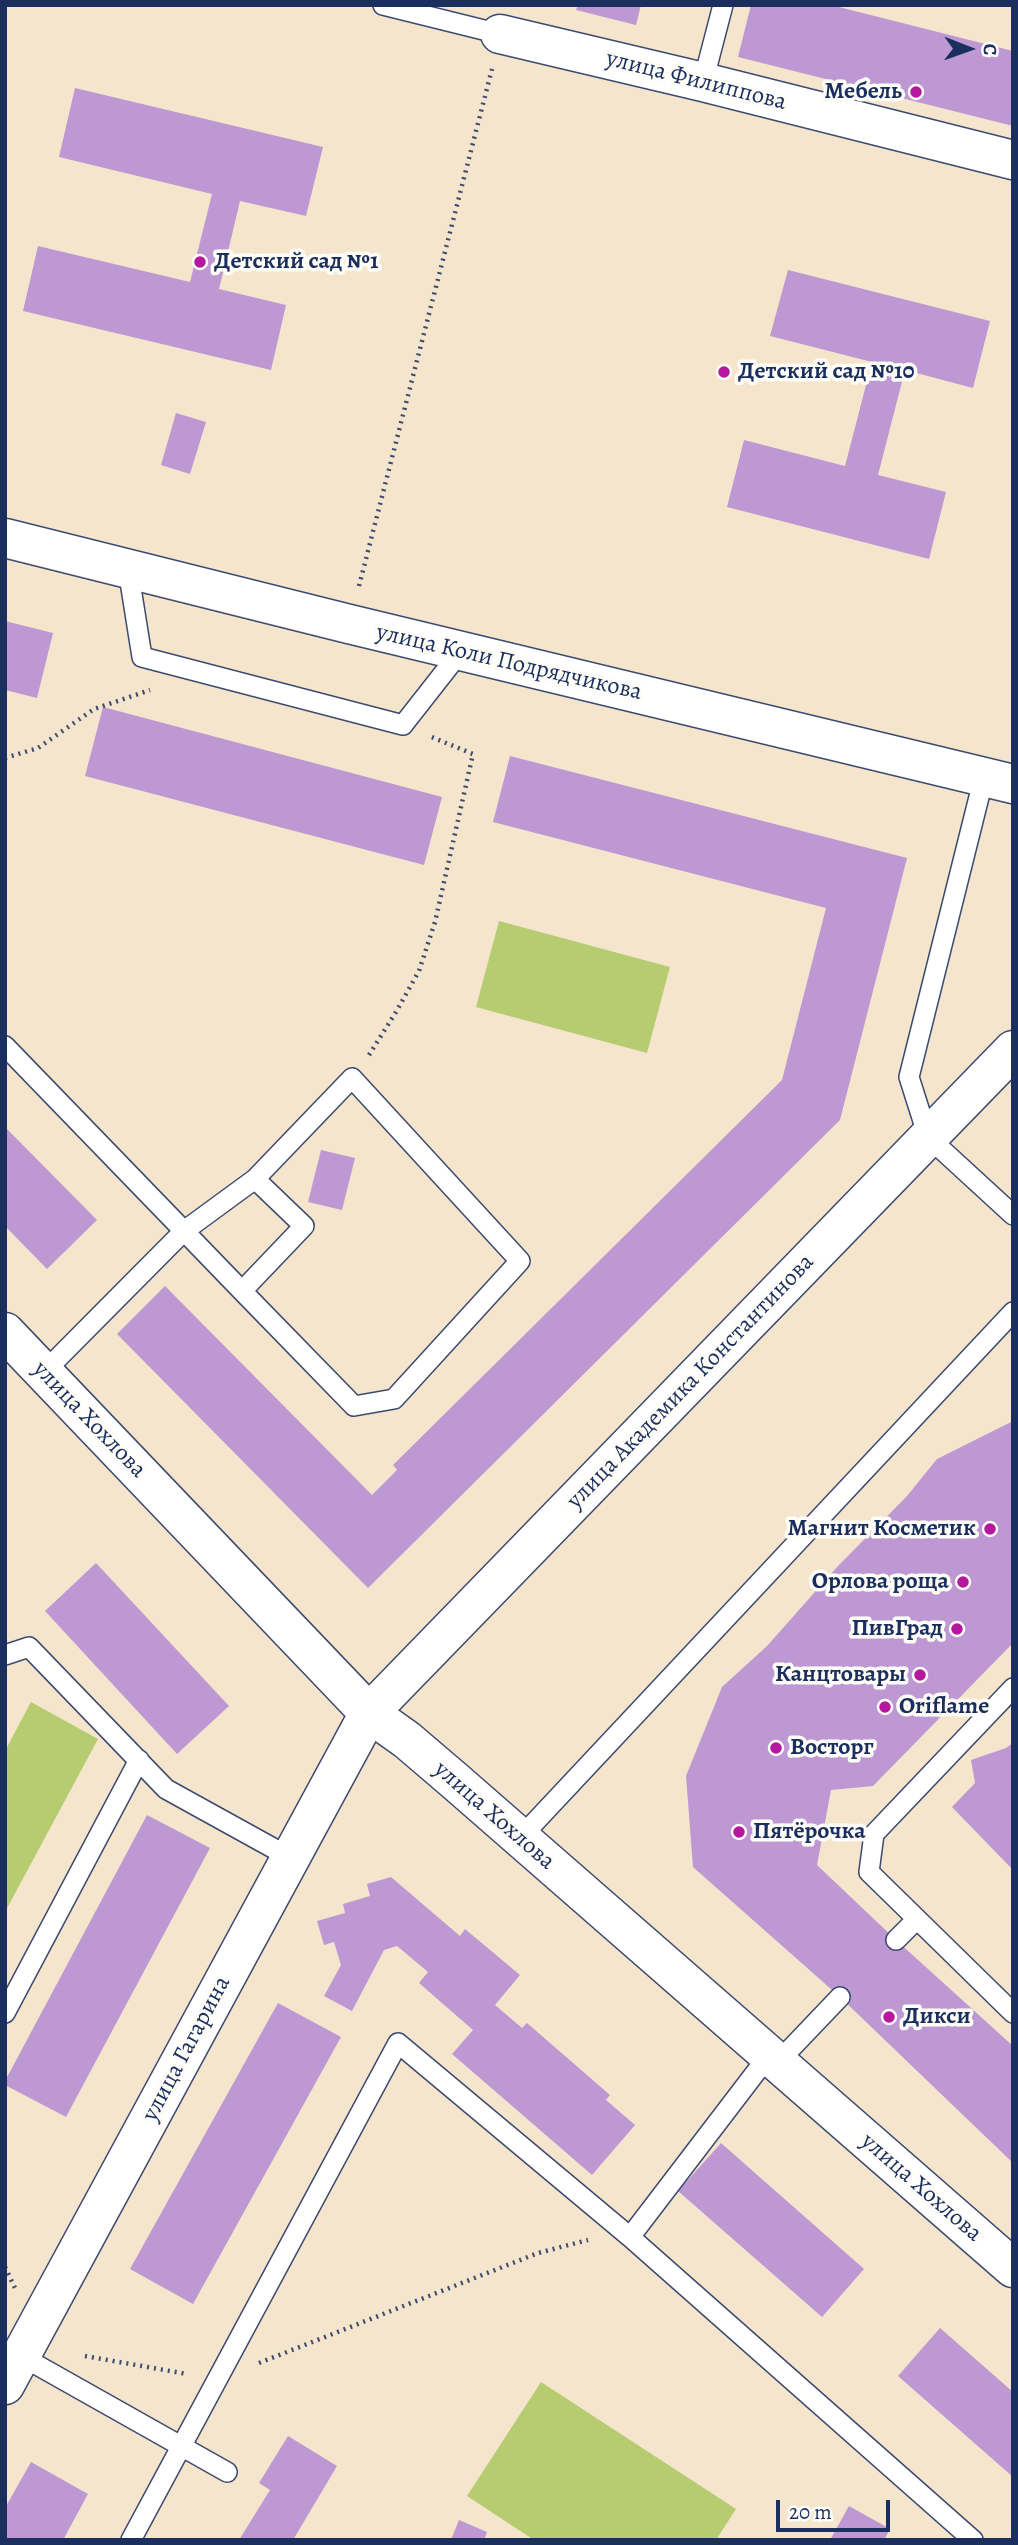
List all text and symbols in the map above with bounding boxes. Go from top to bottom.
north arrow [934,14,1004,84]
text: С [977,43,1003,55]
street label: улица Филиппова [603,45,789,117]
place label: Мебель [824,78,902,106]
marker: Мебель [908,84,924,100]
place label: Детский сад №1 [214,248,379,276]
marker: Детский сад №1 [192,254,208,270]
place label: Детский сад №10 [738,358,915,386]
marker: Детский сад №10 [716,364,732,380]
street label: улица Коли Подрядчикова [373,618,645,708]
street label: улица Академика Константинова [561,1249,821,1515]
street label: улица Хохлова [26,1356,152,1484]
place label: Магнит Косметик [788,1515,976,1543]
marker: Магнит Косметик [982,1521,998,1537]
place label: Орлова роща [812,1568,949,1596]
marker: Орлова роща [955,1574,971,1590]
place label: ПивГрад [851,1615,943,1643]
marker: ПивГрад [949,1621,965,1637]
place label: Канцтовары [775,1661,906,1689]
marker: Канцтовары [912,1667,928,1683]
place label: Oriflame [899,1693,989,1721]
marker: Oriflame [877,1699,893,1715]
place label: Восторг [790,1734,874,1762]
marker: Восторг [768,1740,784,1756]
street label: улица Хохлова [428,1756,560,1876]
place label: Пятёрочка [753,1818,866,1846]
marker: Пятёрочка [731,1824,747,1840]
street label: улица Гагарина [137,1971,237,2127]
place label: Дикси [903,2003,971,2031]
marker: Дикси [881,2009,897,2025]
street label: улица Хохлова [855,2128,987,2248]
scale bar [780,2486,894,2530]
text: 20 m [789,2498,832,2526]

